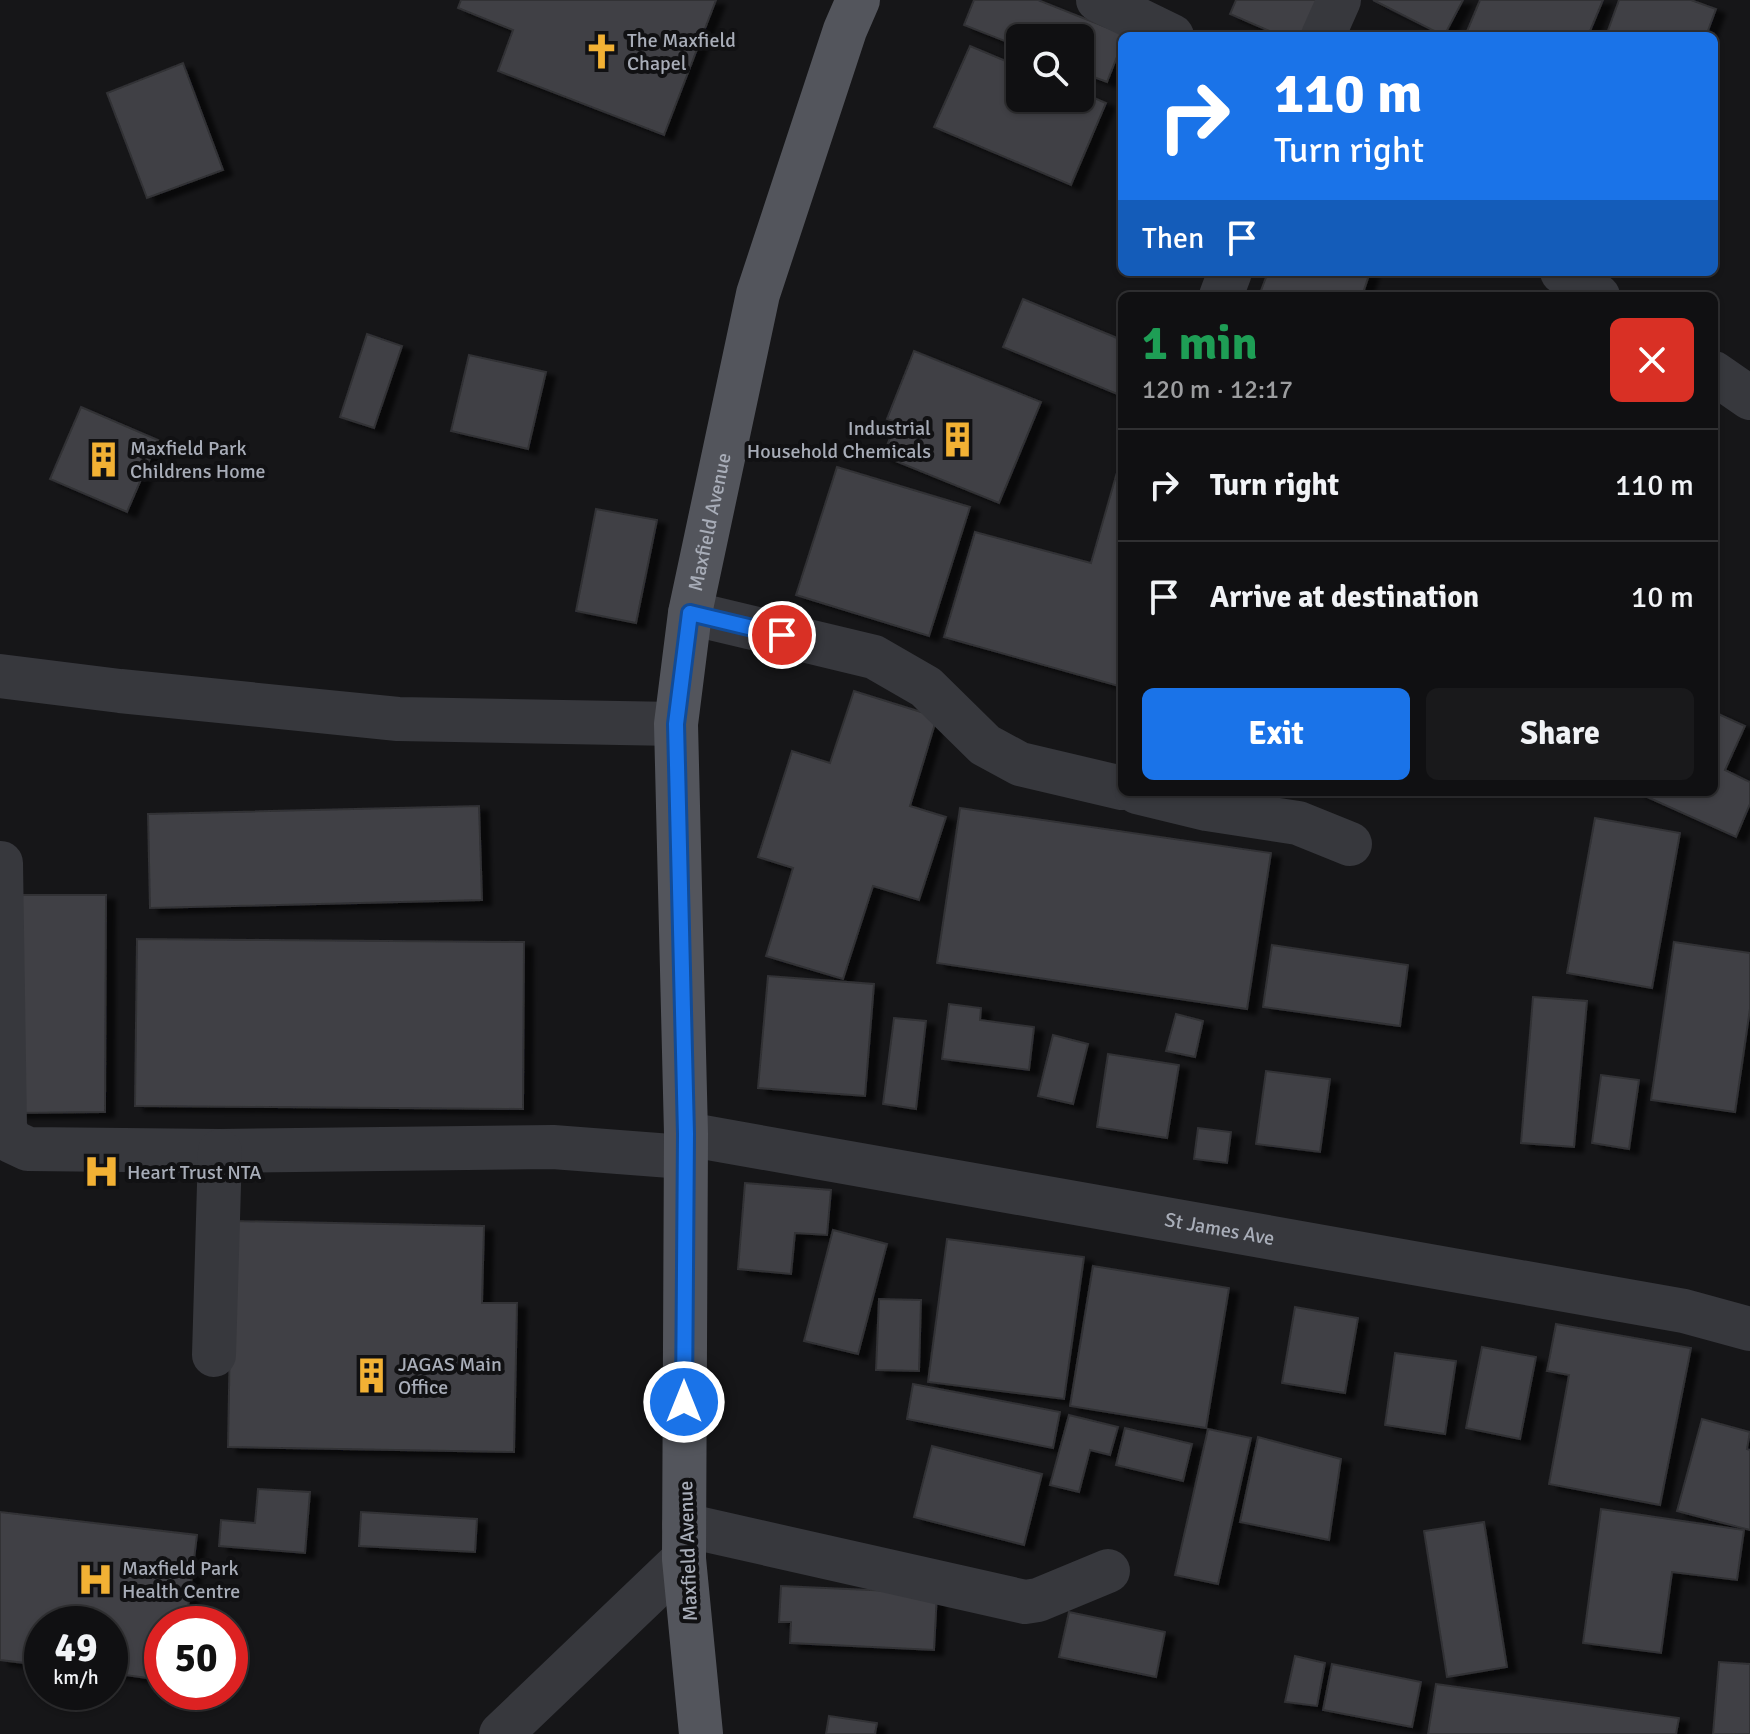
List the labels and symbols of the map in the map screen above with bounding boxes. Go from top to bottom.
place label: The Maxfield Chapel [627,28,736,76]
church icon: The Maxfield Chapel [582,32,620,70]
place label: Industrial Household Chemicals [747,416,931,464]
building icon: Industrial Household Chemicals [938,420,976,458]
place label: Maxfield Park Childrens Home [130,436,266,484]
building icon: Maxfield Park Childrens Home [85,441,123,479]
street label: Maxfield Avenue [683,450,736,593]
pin [748,601,816,669]
hospital icon: Heart Trust NTA [82,1153,120,1191]
place label: Heart Trust NTA [127,1160,262,1185]
street label: St James Ave [1163,1207,1277,1251]
place label: JAGAS Main Office [398,1352,502,1400]
building icon: JAGAS Main Office [353,1356,391,1394]
position arrow [642,1360,726,1444]
street label: Maxfield Avenue [673,1480,703,1622]
place label: Maxfield Park Health Centre [122,1556,240,1604]
hospital icon: Maxfield Park Health Centre [77,1560,115,1598]
speed limit sign: 50 [144,1606,248,1710]

